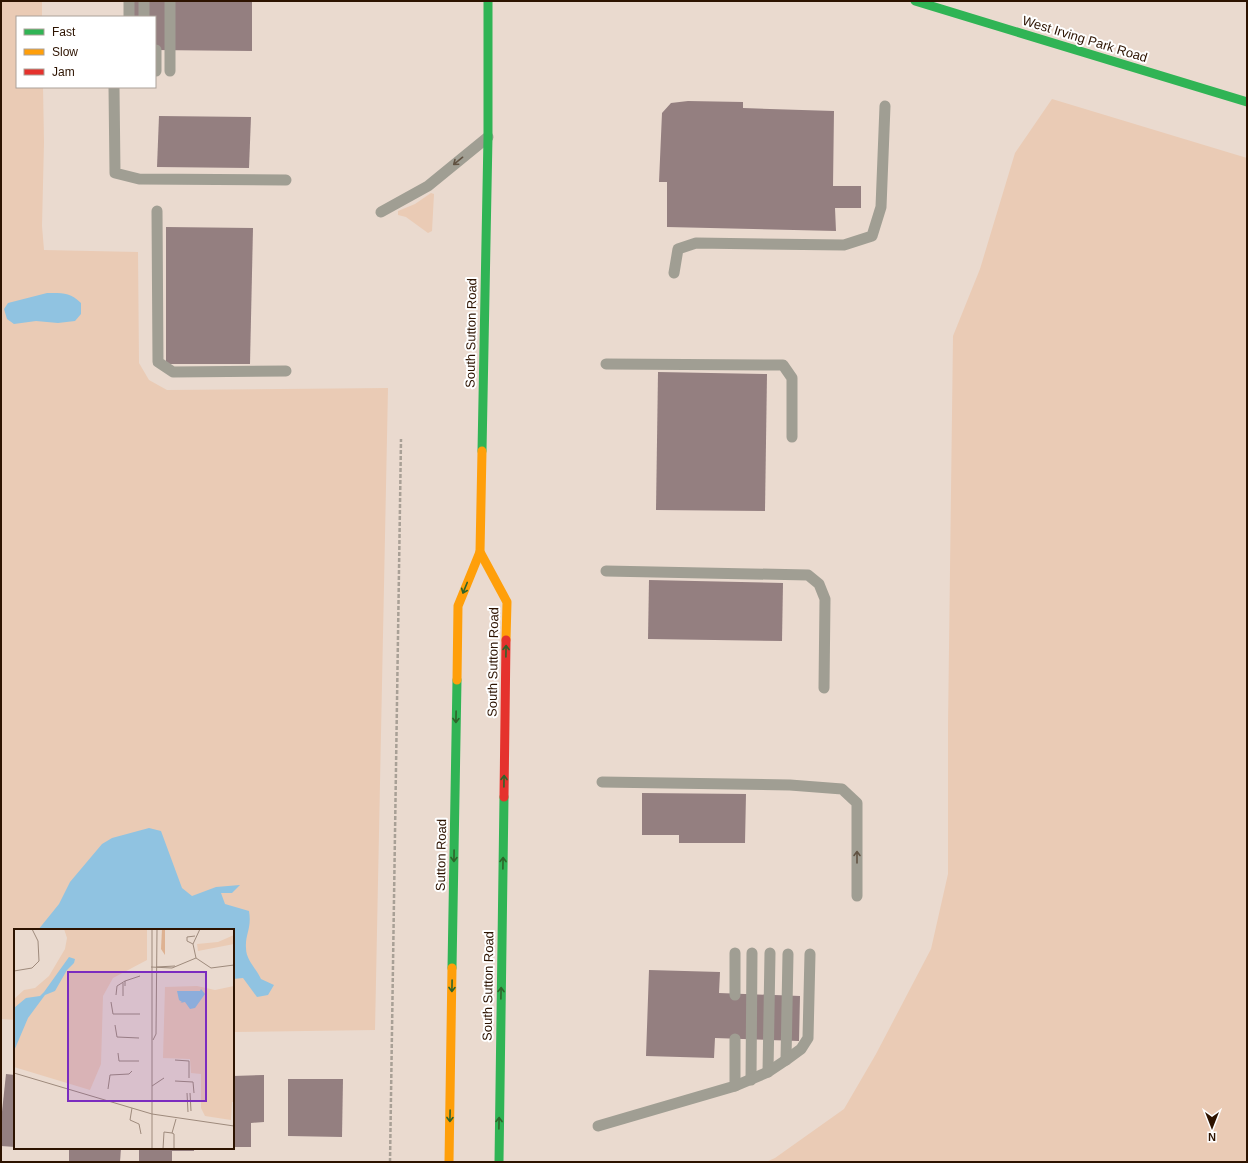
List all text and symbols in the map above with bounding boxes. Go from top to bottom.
street label: West Irving Park Road [1021,13,1149,65]
legend [16,16,156,88]
text: Fast [52,25,76,39]
text: Slow [52,45,78,59]
text: Jam [52,65,75,79]
one-way arrow [453,157,463,166]
street label: South Sutton Road [463,278,479,388]
one-way arrow [461,582,468,594]
street label: South Sutton Road [485,607,501,717]
one-way arrow [502,645,510,658]
one-way arrow [452,710,460,723]
one-way arrow [500,775,508,788]
street label: Sutton Road [433,819,449,891]
one-way arrow [450,849,458,862]
one-way arrow [853,851,861,864]
one-way arrow [499,857,507,870]
inset map [14,929,234,1149]
street label: South Sutton Road [480,931,496,1041]
one-way arrow [448,979,456,992]
one-way arrow [497,987,505,1000]
north arrow [1192,1107,1232,1147]
one-way arrow [446,1109,454,1122]
one-way arrow [495,1117,503,1130]
text: N [1208,1131,1216,1143]

